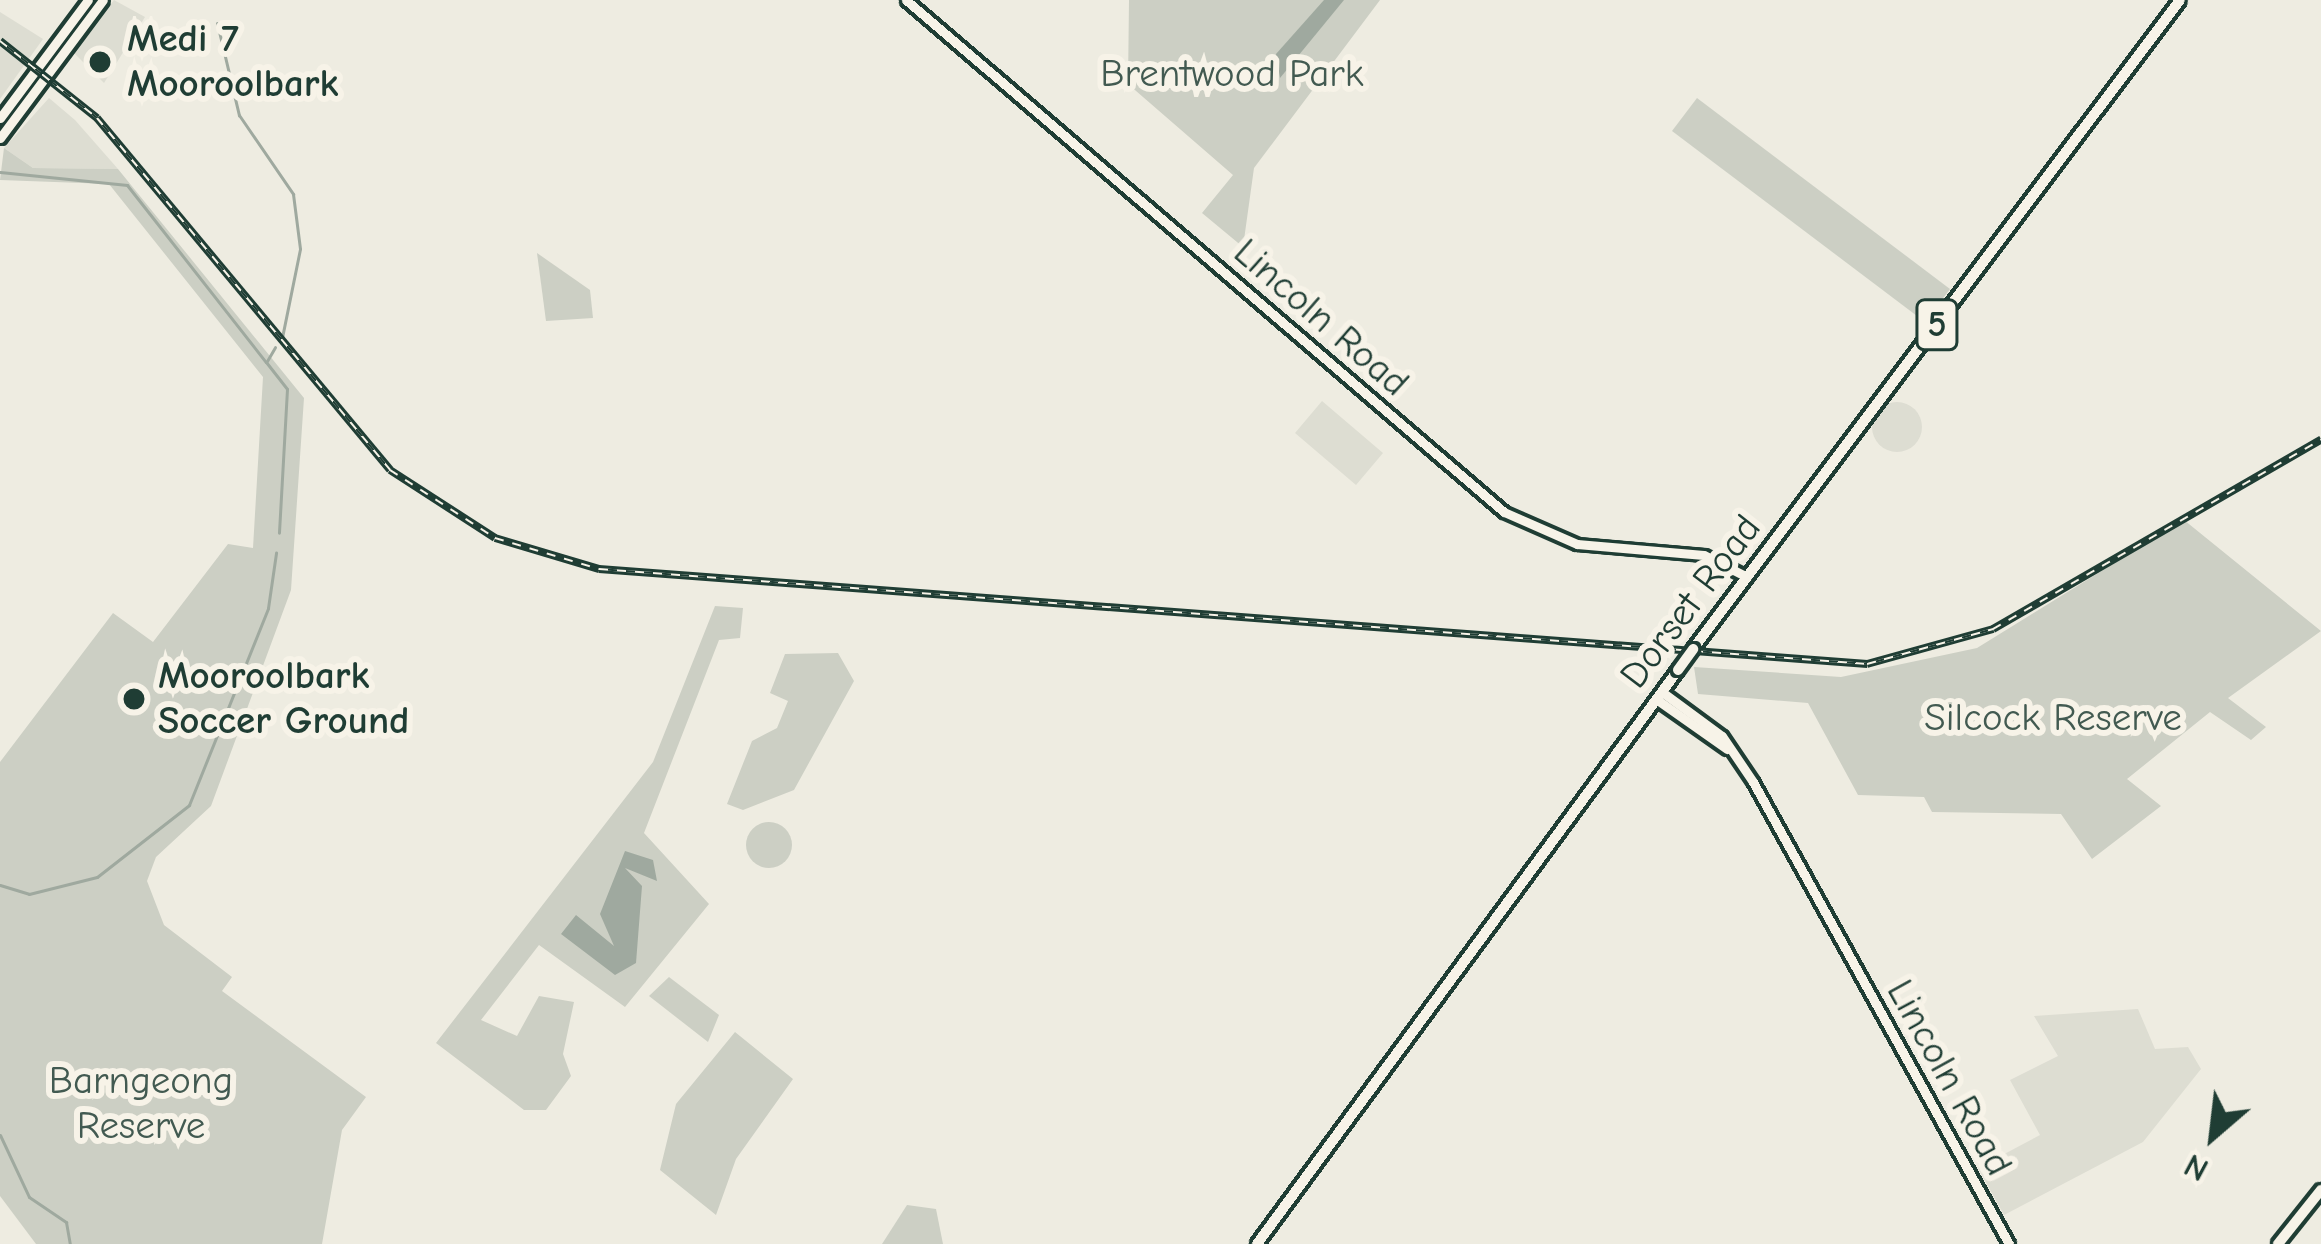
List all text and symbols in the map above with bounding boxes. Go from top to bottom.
place label: Medi 7 Mooroolbark [127,17,338,108]
marker: Medi 7 Mooroolbark [84,46,116,78]
park label: Brentwood Park [1100,51,1364,97]
street label: Lincoln Road [1224,229,1418,407]
road number: 5 [1913,295,1961,355]
street label: Dorset Road [1611,506,1771,698]
place label: Mooroolbark Soccer Ground [158,654,409,745]
marker: Mooroolbark Soccer Ground [121,686,147,712]
park label: Silcock Reserve [1924,695,2182,741]
street label: Lincoln Road [1876,972,2022,1184]
park label: Barngeong Reserve [49,1059,233,1150]
north arrow [2153,1076,2273,1196]
text: N [2178,1146,2215,1190]

